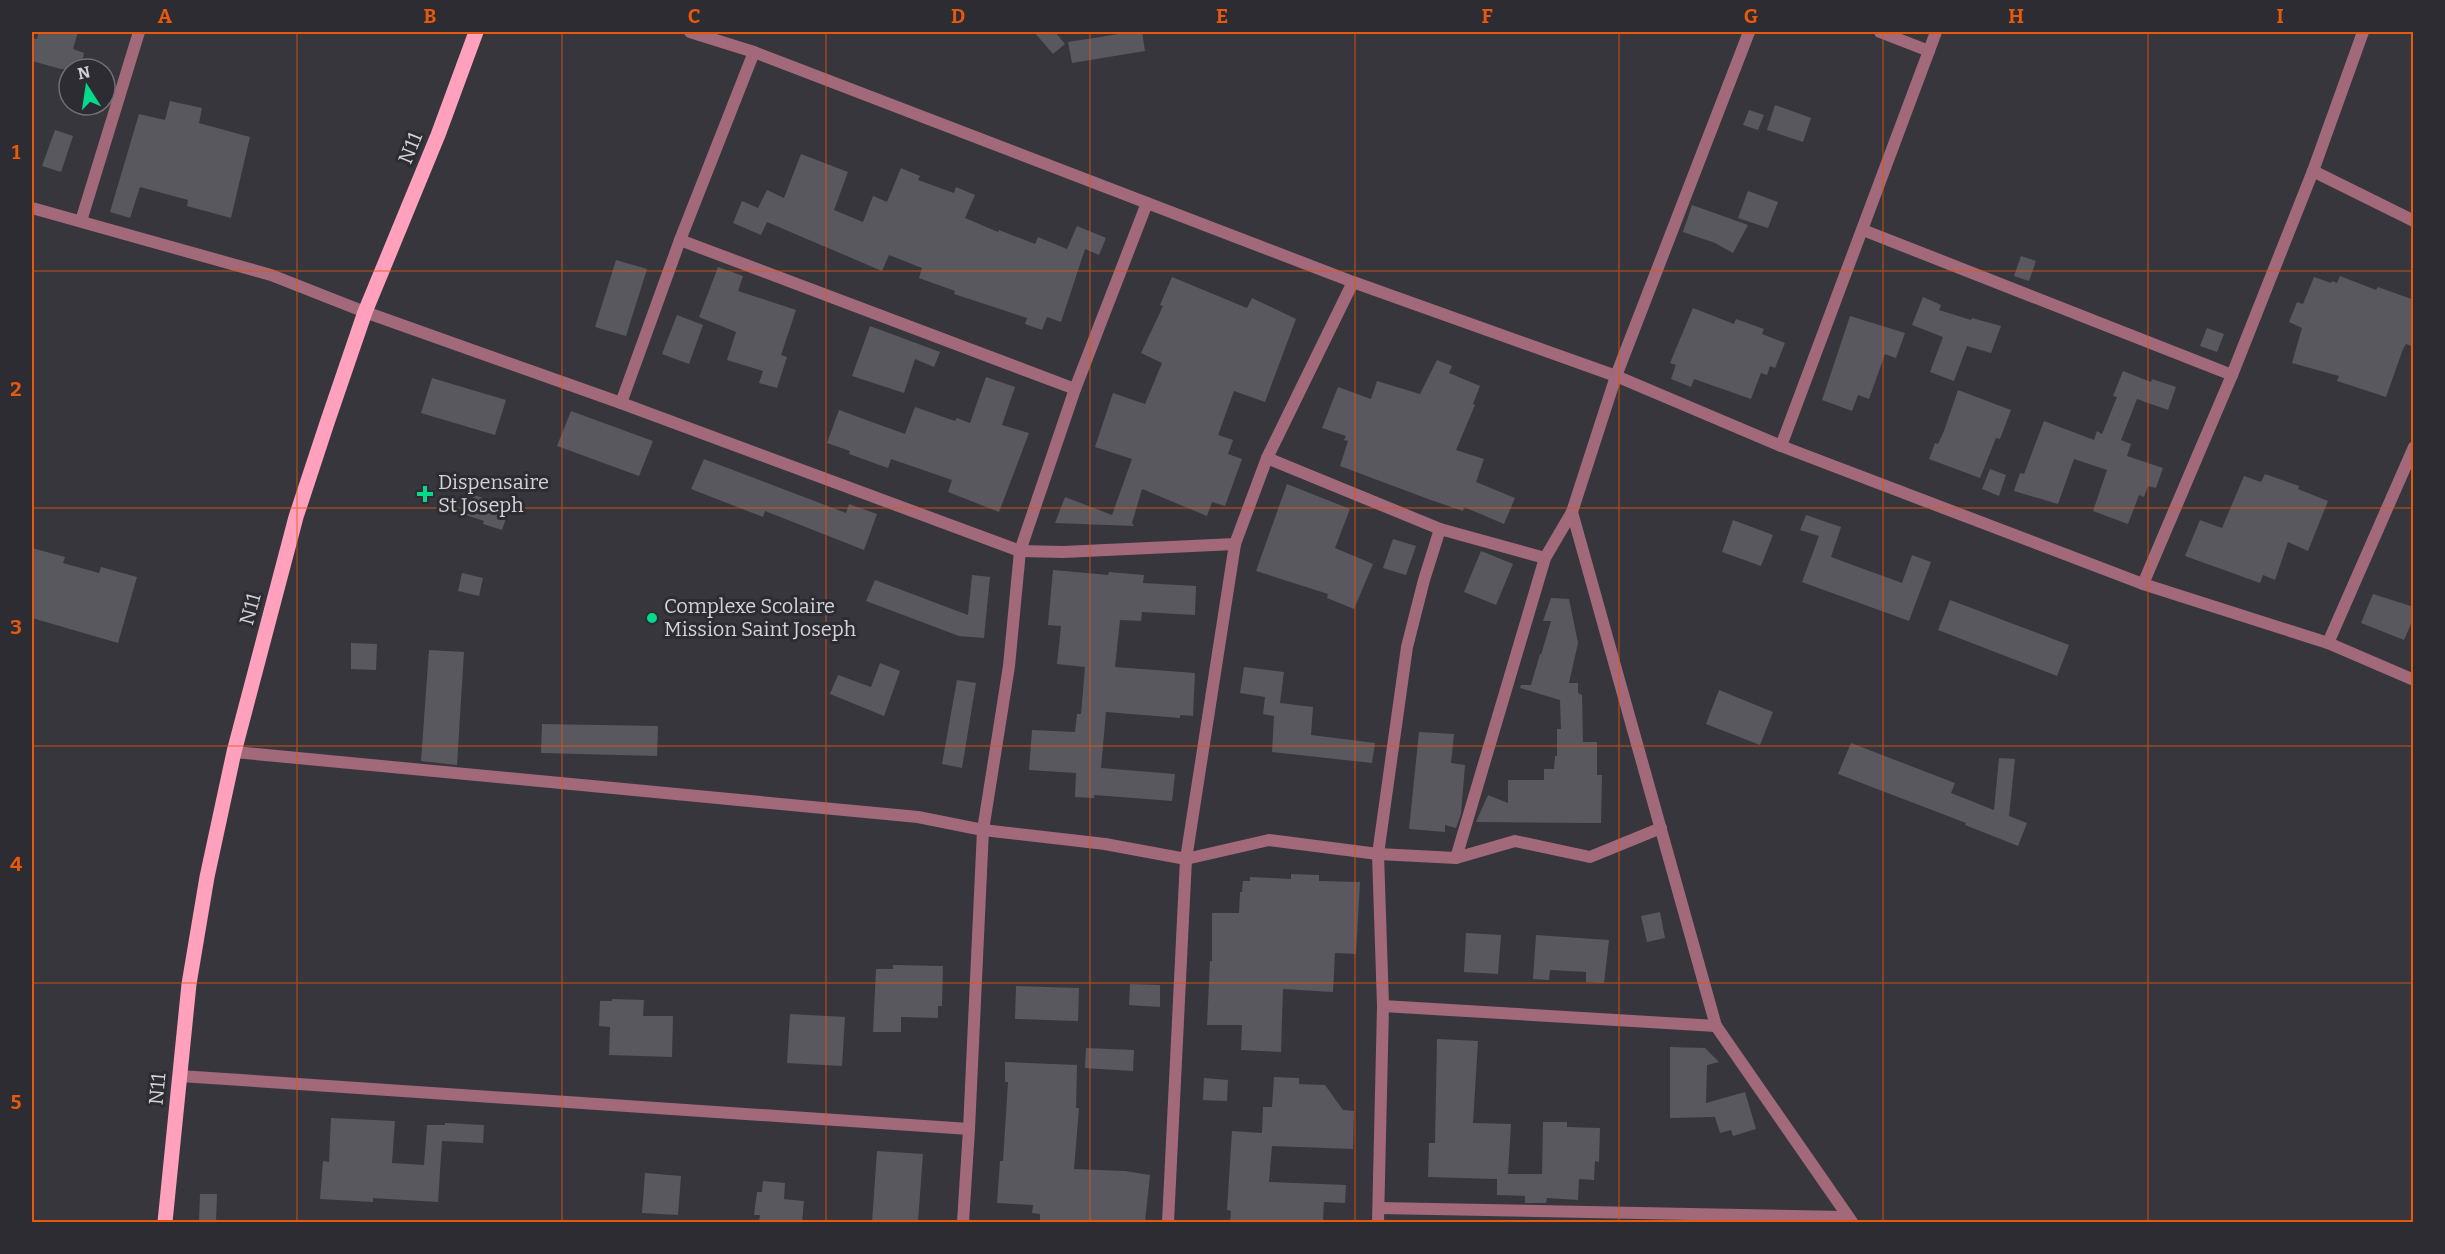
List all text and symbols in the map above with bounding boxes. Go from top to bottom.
text: A [158,4,173,28]
text: B [424,4,437,28]
text: C [688,4,700,28]
text: D [951,4,965,28]
text: E [1216,4,1228,28]
text: F [1481,4,1493,28]
text: G [1744,4,1758,28]
text: H [2008,4,2024,28]
text: I [2276,4,2284,28]
north arrow [57,57,117,117]
text: N [76,62,92,83]
street label: N11 [393,129,427,167]
text: 1 [12,140,21,164]
text: 2 [10,377,22,401]
place label: Dispensaire St Joseph [438,470,549,517]
marker: Dispensaire St Joseph [416,485,434,503]
street label: N11 [234,590,266,628]
place label: Complexe Scolaire Mission Saint Joseph [664,594,857,641]
marker: Complexe Scolaire Mission Saint Joseph [645,611,659,625]
text: 3 [10,615,22,639]
text: 4 [10,852,22,876]
street label: N11 [144,1072,170,1106]
text: 5 [11,1090,22,1114]

